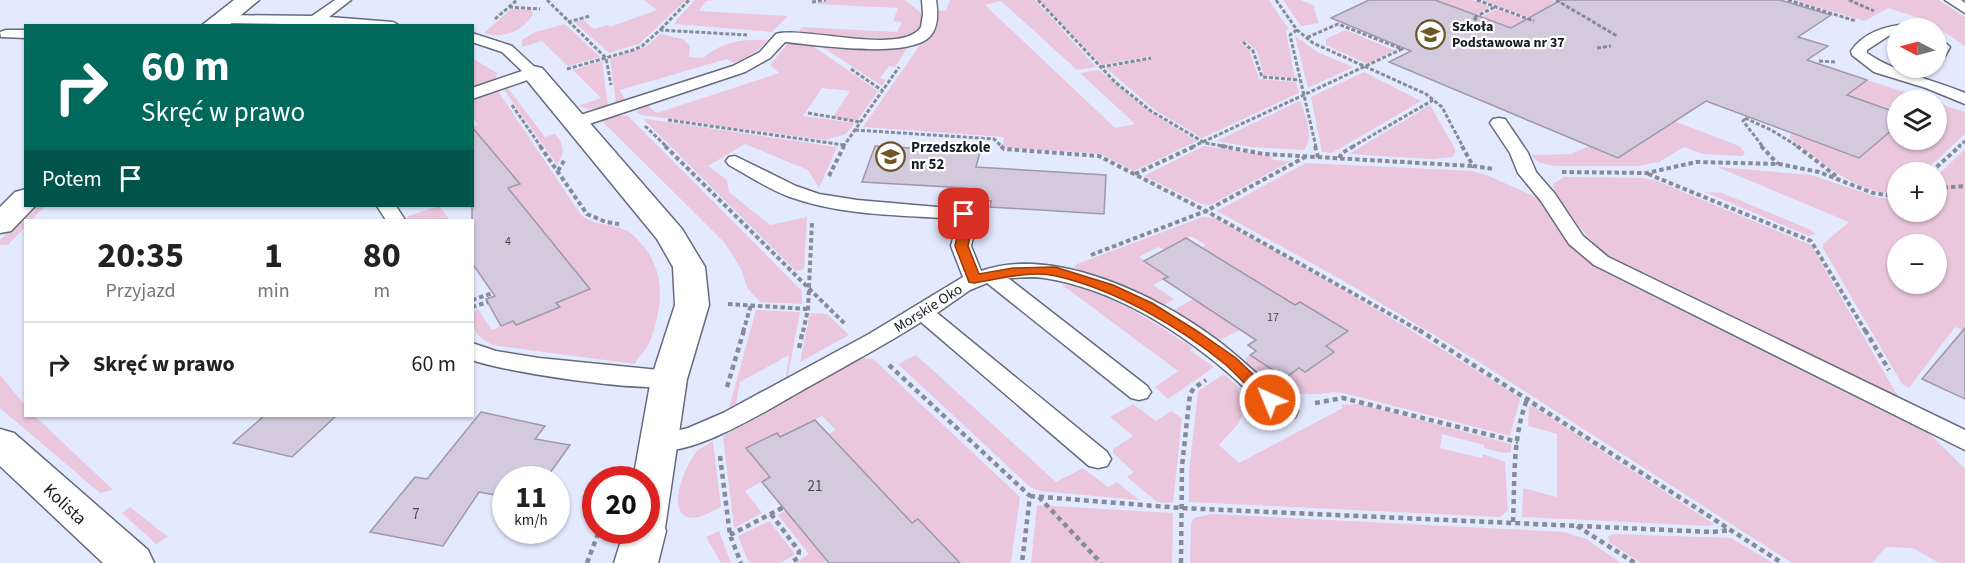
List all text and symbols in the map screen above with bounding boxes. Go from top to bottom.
place label: Szkoła Podstawowa nr 37 [1452,17,1565,53]
school or university icon: Szkoła Podstawowa nr 37 [1415,18,1447,50]
north arrow [1887,18,1947,78]
map controls [1887,18,1947,294]
text: 60 m [141,37,230,97]
icon: right [42,48,120,126]
button: layers [1887,90,1947,150]
text: Skręć w prawo [141,93,305,132]
place label: Przedszkole nr 52 [911,137,991,175]
school or university icon: Przedszkole nr 52 [874,140,906,172]
icon: arrive [114,162,147,195]
button: + [1887,162,1947,222]
text: Potem [42,163,102,195]
pin [938,188,989,239]
icon: arrive [947,197,980,230]
text: 20:35 [97,230,184,281]
text: 1 [264,230,283,281]
text: 80 [363,230,401,281]
house number: 4 [505,233,511,250]
button: − [1887,234,1947,294]
text: Przyjazd [105,277,176,305]
text: min [257,277,290,305]
text: m [373,277,390,305]
street label: Morskie Oko [890,279,967,338]
house number: 17 [1267,309,1279,326]
icon: right [42,348,75,381]
text: Skręć w prawo [93,348,235,380]
text: 60 m [411,348,456,380]
position arrow [1238,368,1302,432]
speed limit sign: 20 [582,466,660,544]
text: 11 [515,476,547,519]
house number: 21 [808,476,822,497]
street label: Kolista [37,478,92,531]
house number: 7 [412,504,420,525]
text: km/h [514,510,548,531]

